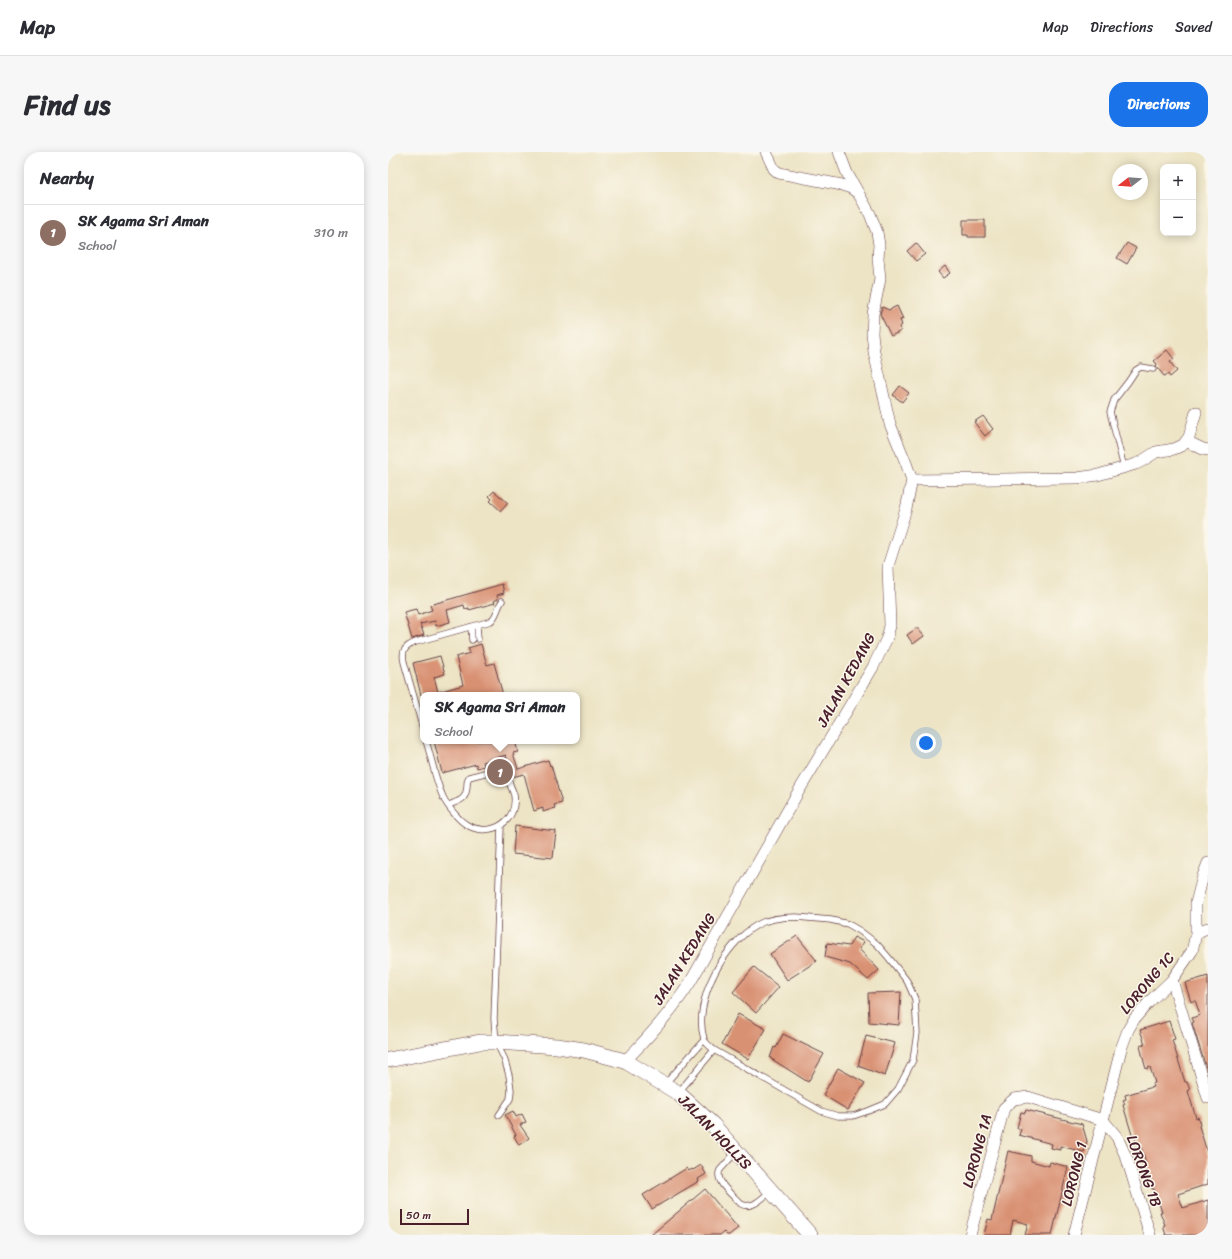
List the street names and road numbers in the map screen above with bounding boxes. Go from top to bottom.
street label: JALAN KEDANG [809,628,883,733]
street label: JALAN KEDANG [645,907,723,1011]
street label: LORONG 1C [1113,945,1181,1020]
street label: JALAN HOLLIS [671,1087,759,1177]
street label: LORONG 1A [955,1111,999,1191]
street label: LORONG 1B [1119,1131,1169,1211]
street label: LORONG 1 [1053,1139,1095,1209]

